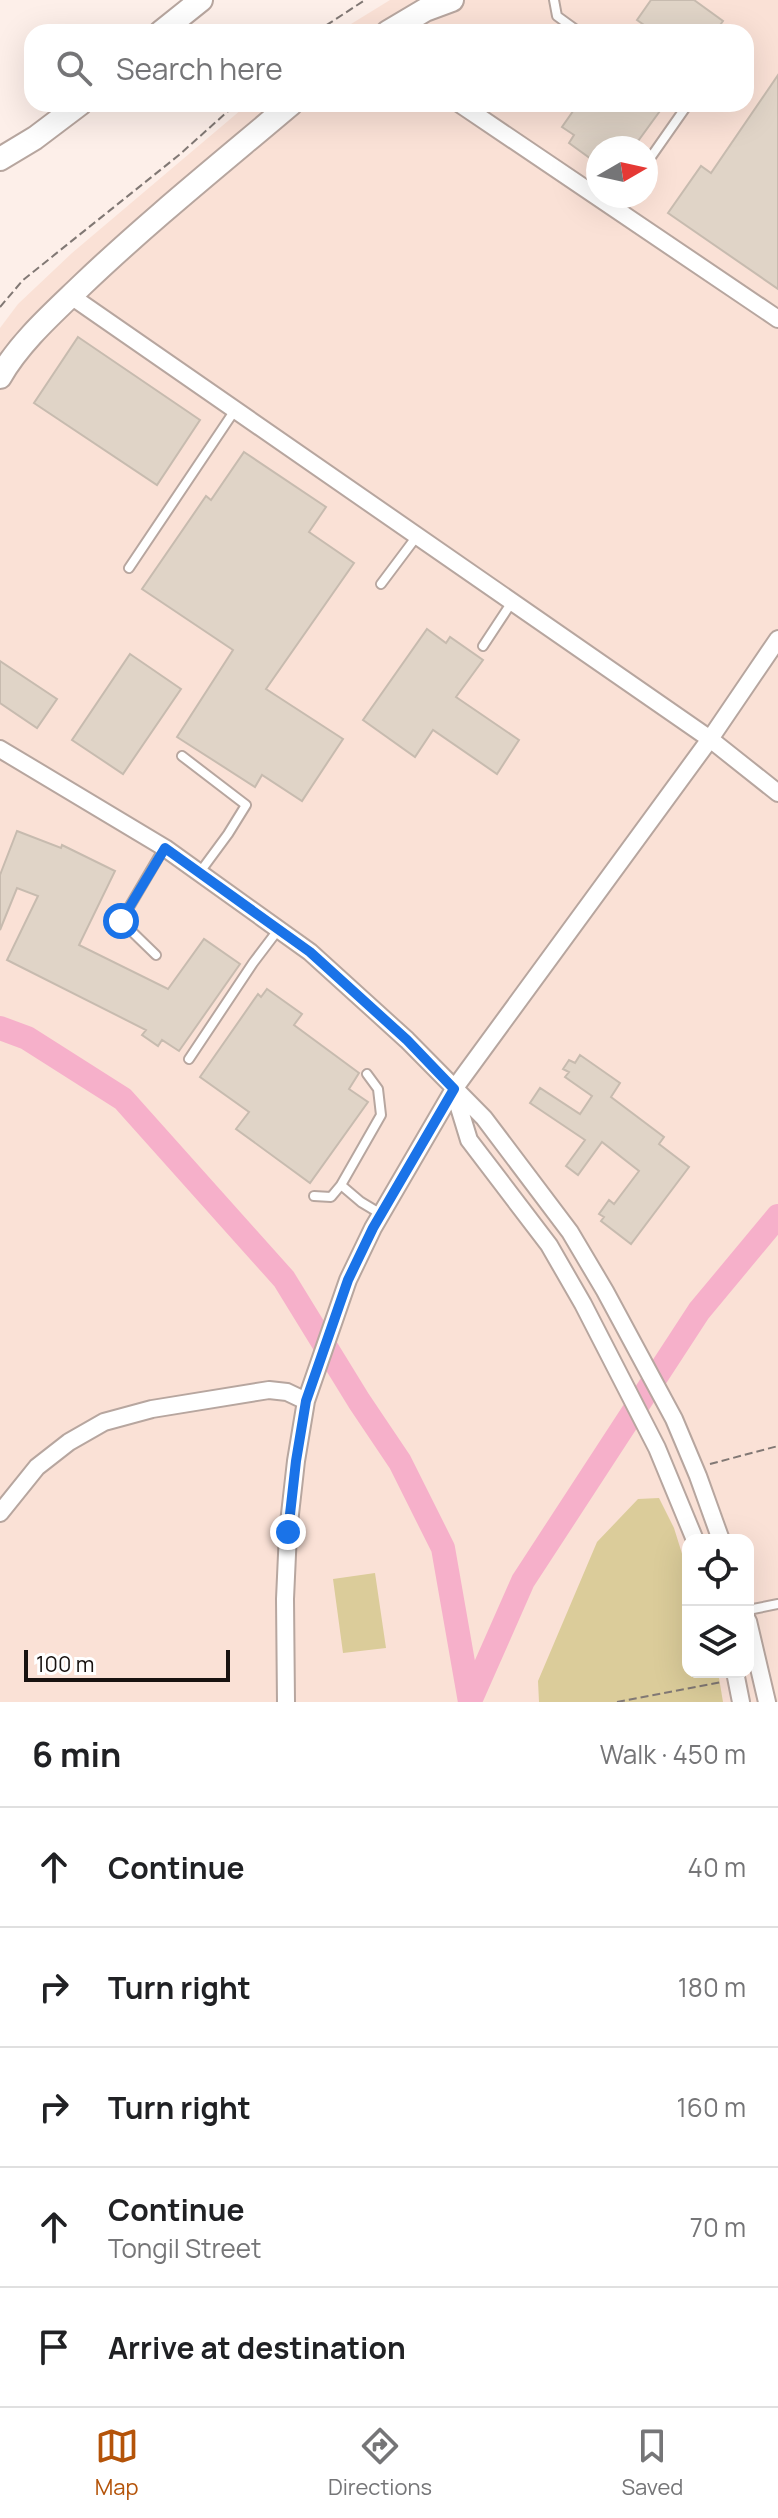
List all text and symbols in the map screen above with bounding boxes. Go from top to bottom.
search box [24,24,754,112]
icon: search [52,46,96,90]
text: Search here [116,48,283,89]
north arrow [586,136,658,208]
route start [103,903,139,939]
route end [270,1514,306,1550]
map controls [682,1534,754,1678]
button: locate [682,1534,754,1606]
button: layers [682,1606,754,1678]
scale bar [24,1646,230,1682]
text: 100 m [36,1649,94,1679]
text: 6 min [32,1731,121,1777]
text: Walk · 450 m [600,1736,746,1772]
icon: ahead [32,1845,76,1889]
text: Continue [108,1847,244,1888]
text: 40 m [688,1849,746,1885]
icon: right [32,1965,76,2009]
text: Turn right [108,1967,251,2008]
text: 180 m [678,1969,746,2005]
icon: right [32,2085,76,2129]
text: Turn right [108,2087,251,2128]
text: 160 m [677,2089,746,2125]
text: Continue [108,2189,244,2230]
icon: ahead [32,2205,76,2249]
text: 70 m [690,2209,746,2245]
text: Tongil Street [108,2230,261,2266]
icon: arrive [32,2325,76,2369]
text: Arrive at destination [108,2327,406,2368]
tab: Map [95,2424,139,2502]
tab: Directions [328,2424,432,2502]
tab: Saved [621,2424,683,2502]

